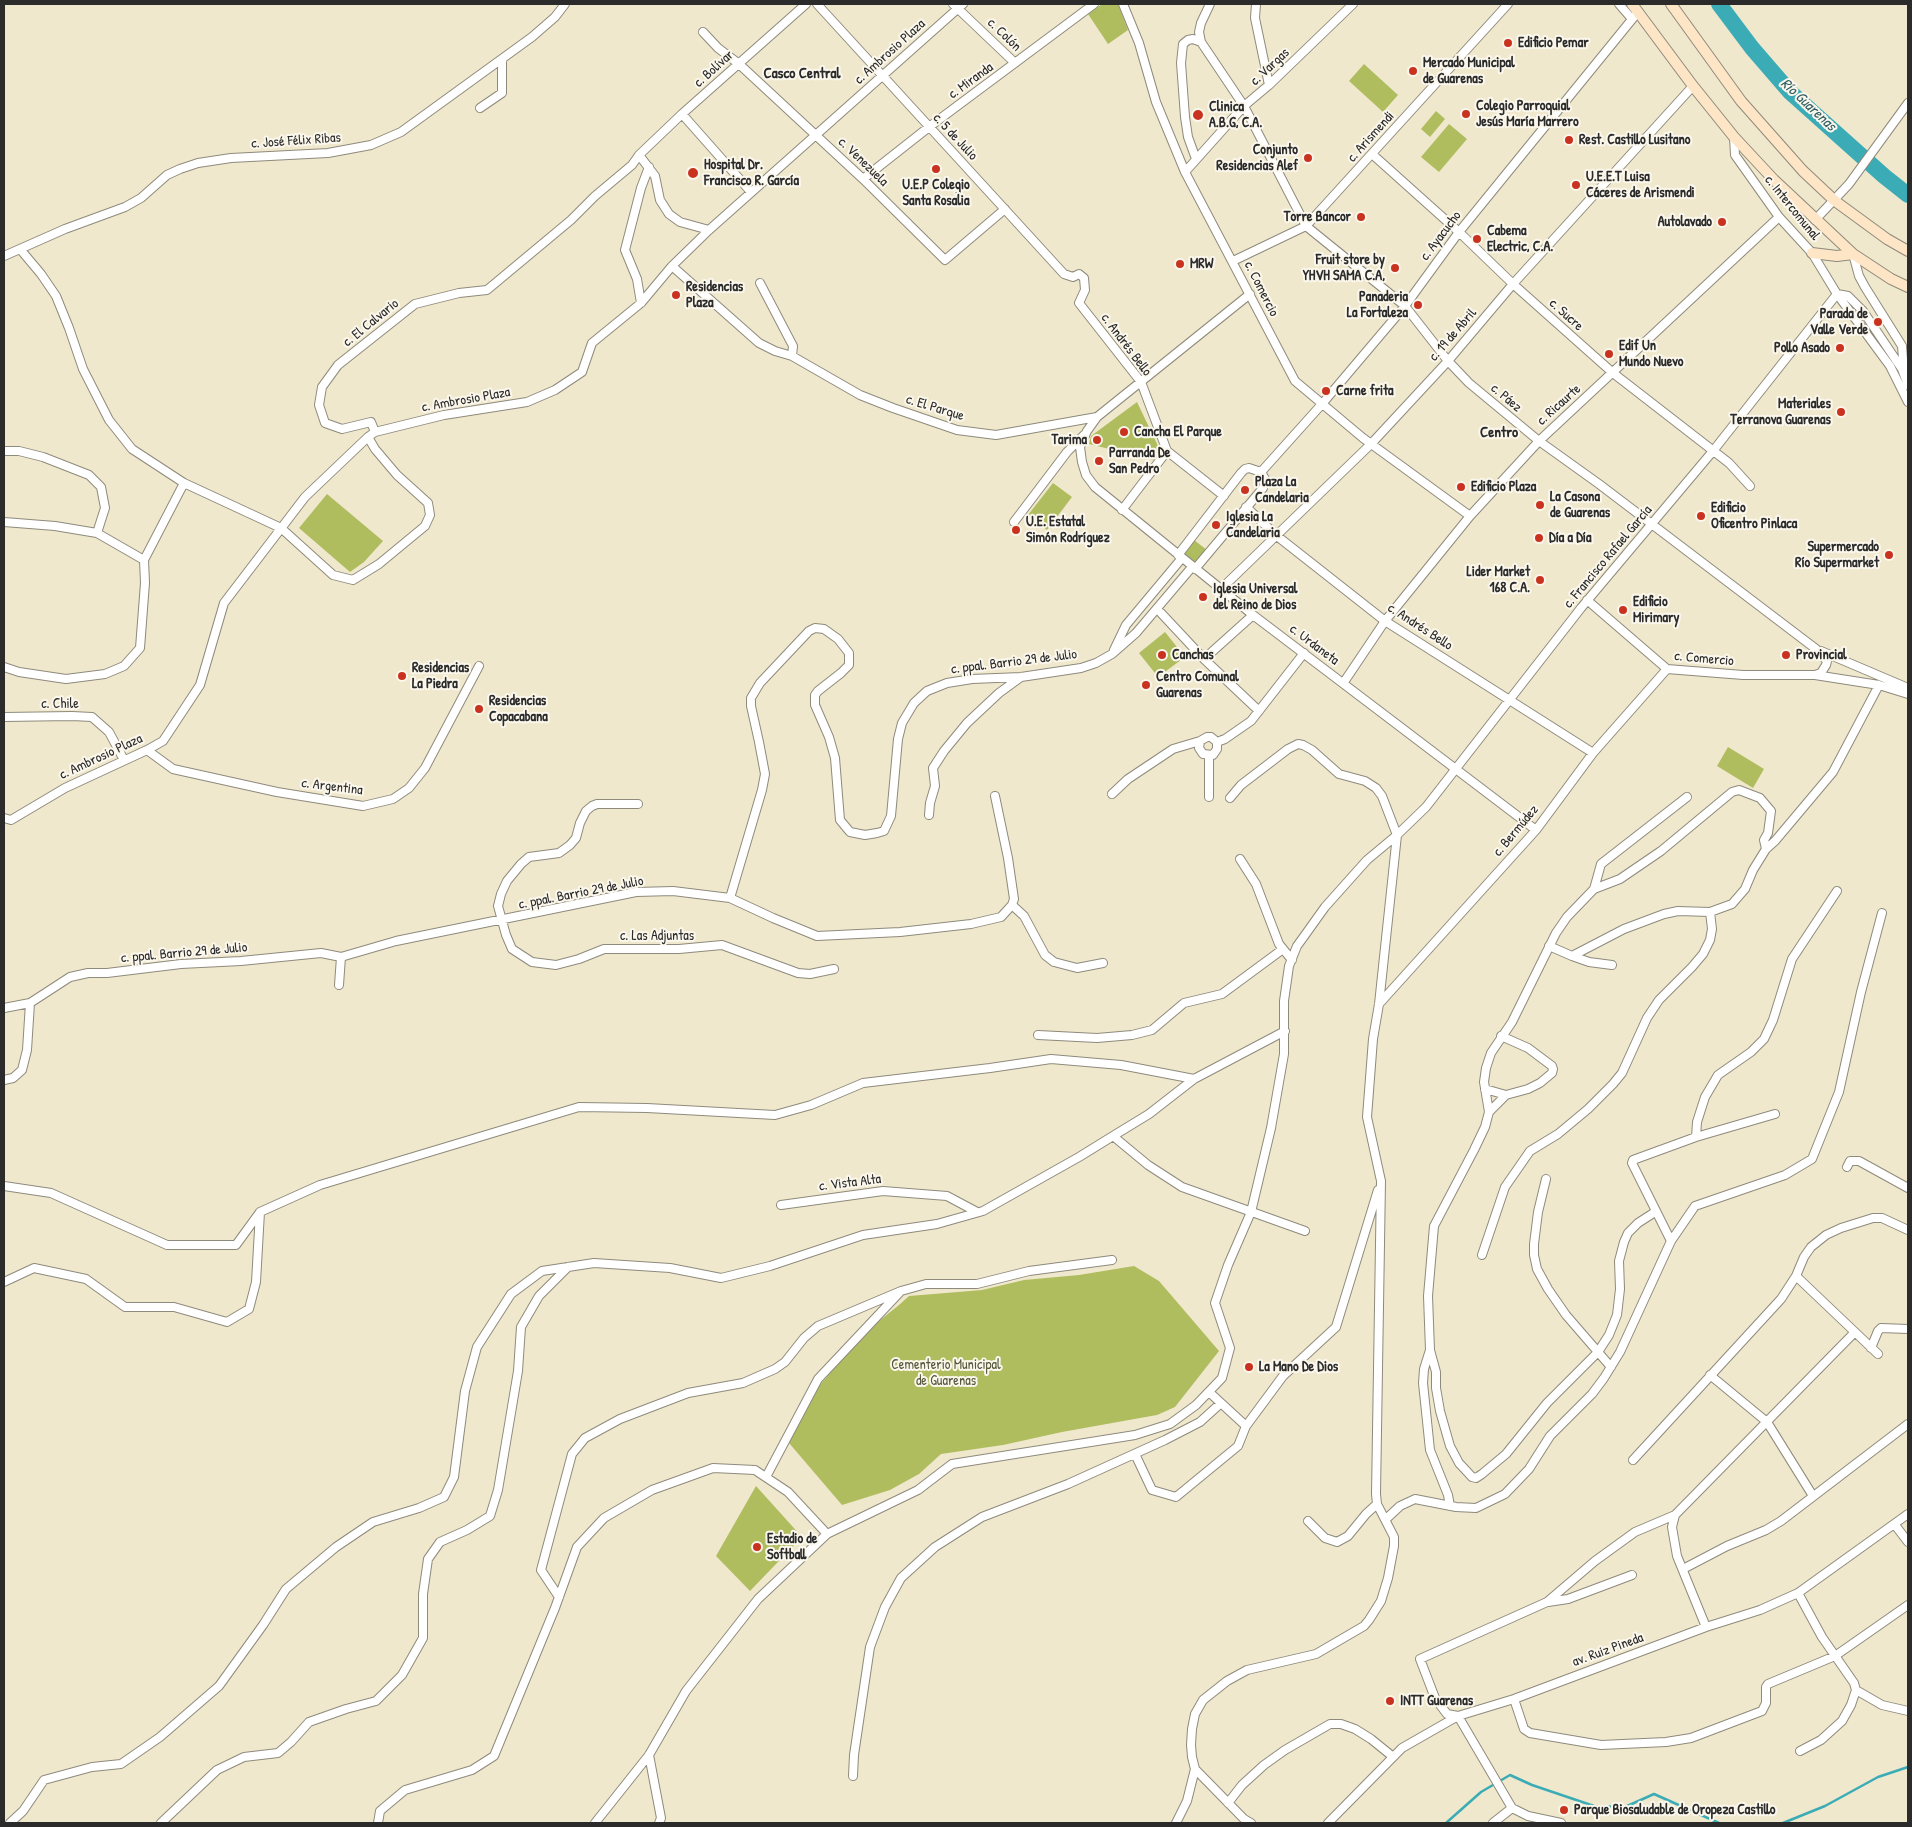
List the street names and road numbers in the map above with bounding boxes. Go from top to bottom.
street label: c. Colón [984,15,1024,55]
street label: c. Ambrosio Plaza [851,16,929,88]
street label: c. Vargas [1247,45,1293,89]
street label: c. Bolívar [691,47,737,91]
street label: c. Miranda [945,59,997,103]
street label: c. Arismendi [1344,108,1398,166]
street label: c. 5 de Julio [929,110,981,164]
street label: c. José Félix Ribas [251,129,341,153]
street label: c. Venezuela [834,134,892,190]
street label: c. Intercomunal [1761,172,1823,244]
street label: c. Ayacucho [1417,208,1465,264]
street label: c. Comercio [1240,259,1282,319]
street label: c. El Calvario [340,295,402,351]
street label: c. Sucre [1545,295,1587,335]
street label: c. 19 de Abril [1426,305,1480,365]
street label: c. Andrés Bello [1097,310,1155,380]
street label: c. Páez [1487,380,1525,416]
street label: c. Ricaurte [1534,381,1584,429]
street label: c. Ambrosio Plaza [420,384,512,416]
street label: c. El Parque [904,391,966,425]
street label: c. Francisco Rafael García [1560,502,1656,612]
street label: c. Andrés Bello [1384,600,1456,654]
street label: c. Urdaneta [1286,621,1342,669]
street label: c. ppal. Barrio 29 de Julio [950,646,1078,678]
street label: c. Comercio [1674,648,1734,670]
street label: c. Chile [41,696,79,712]
street label: c. Ambrosio Plaza [57,730,145,784]
street label: c. Argentina [300,775,364,799]
street label: c. Bermúdez [1490,802,1542,860]
street label: c. ppal. Barrio 29 de Julio [517,873,645,913]
street label: c. Las Adjuntas [620,928,694,944]
street label: c. ppal. Barrio 29 de Julio [120,939,248,967]
street label: c. Vista Alta [818,1171,882,1195]
street label: av. Ruiz Pineda [1570,1629,1646,1671]

